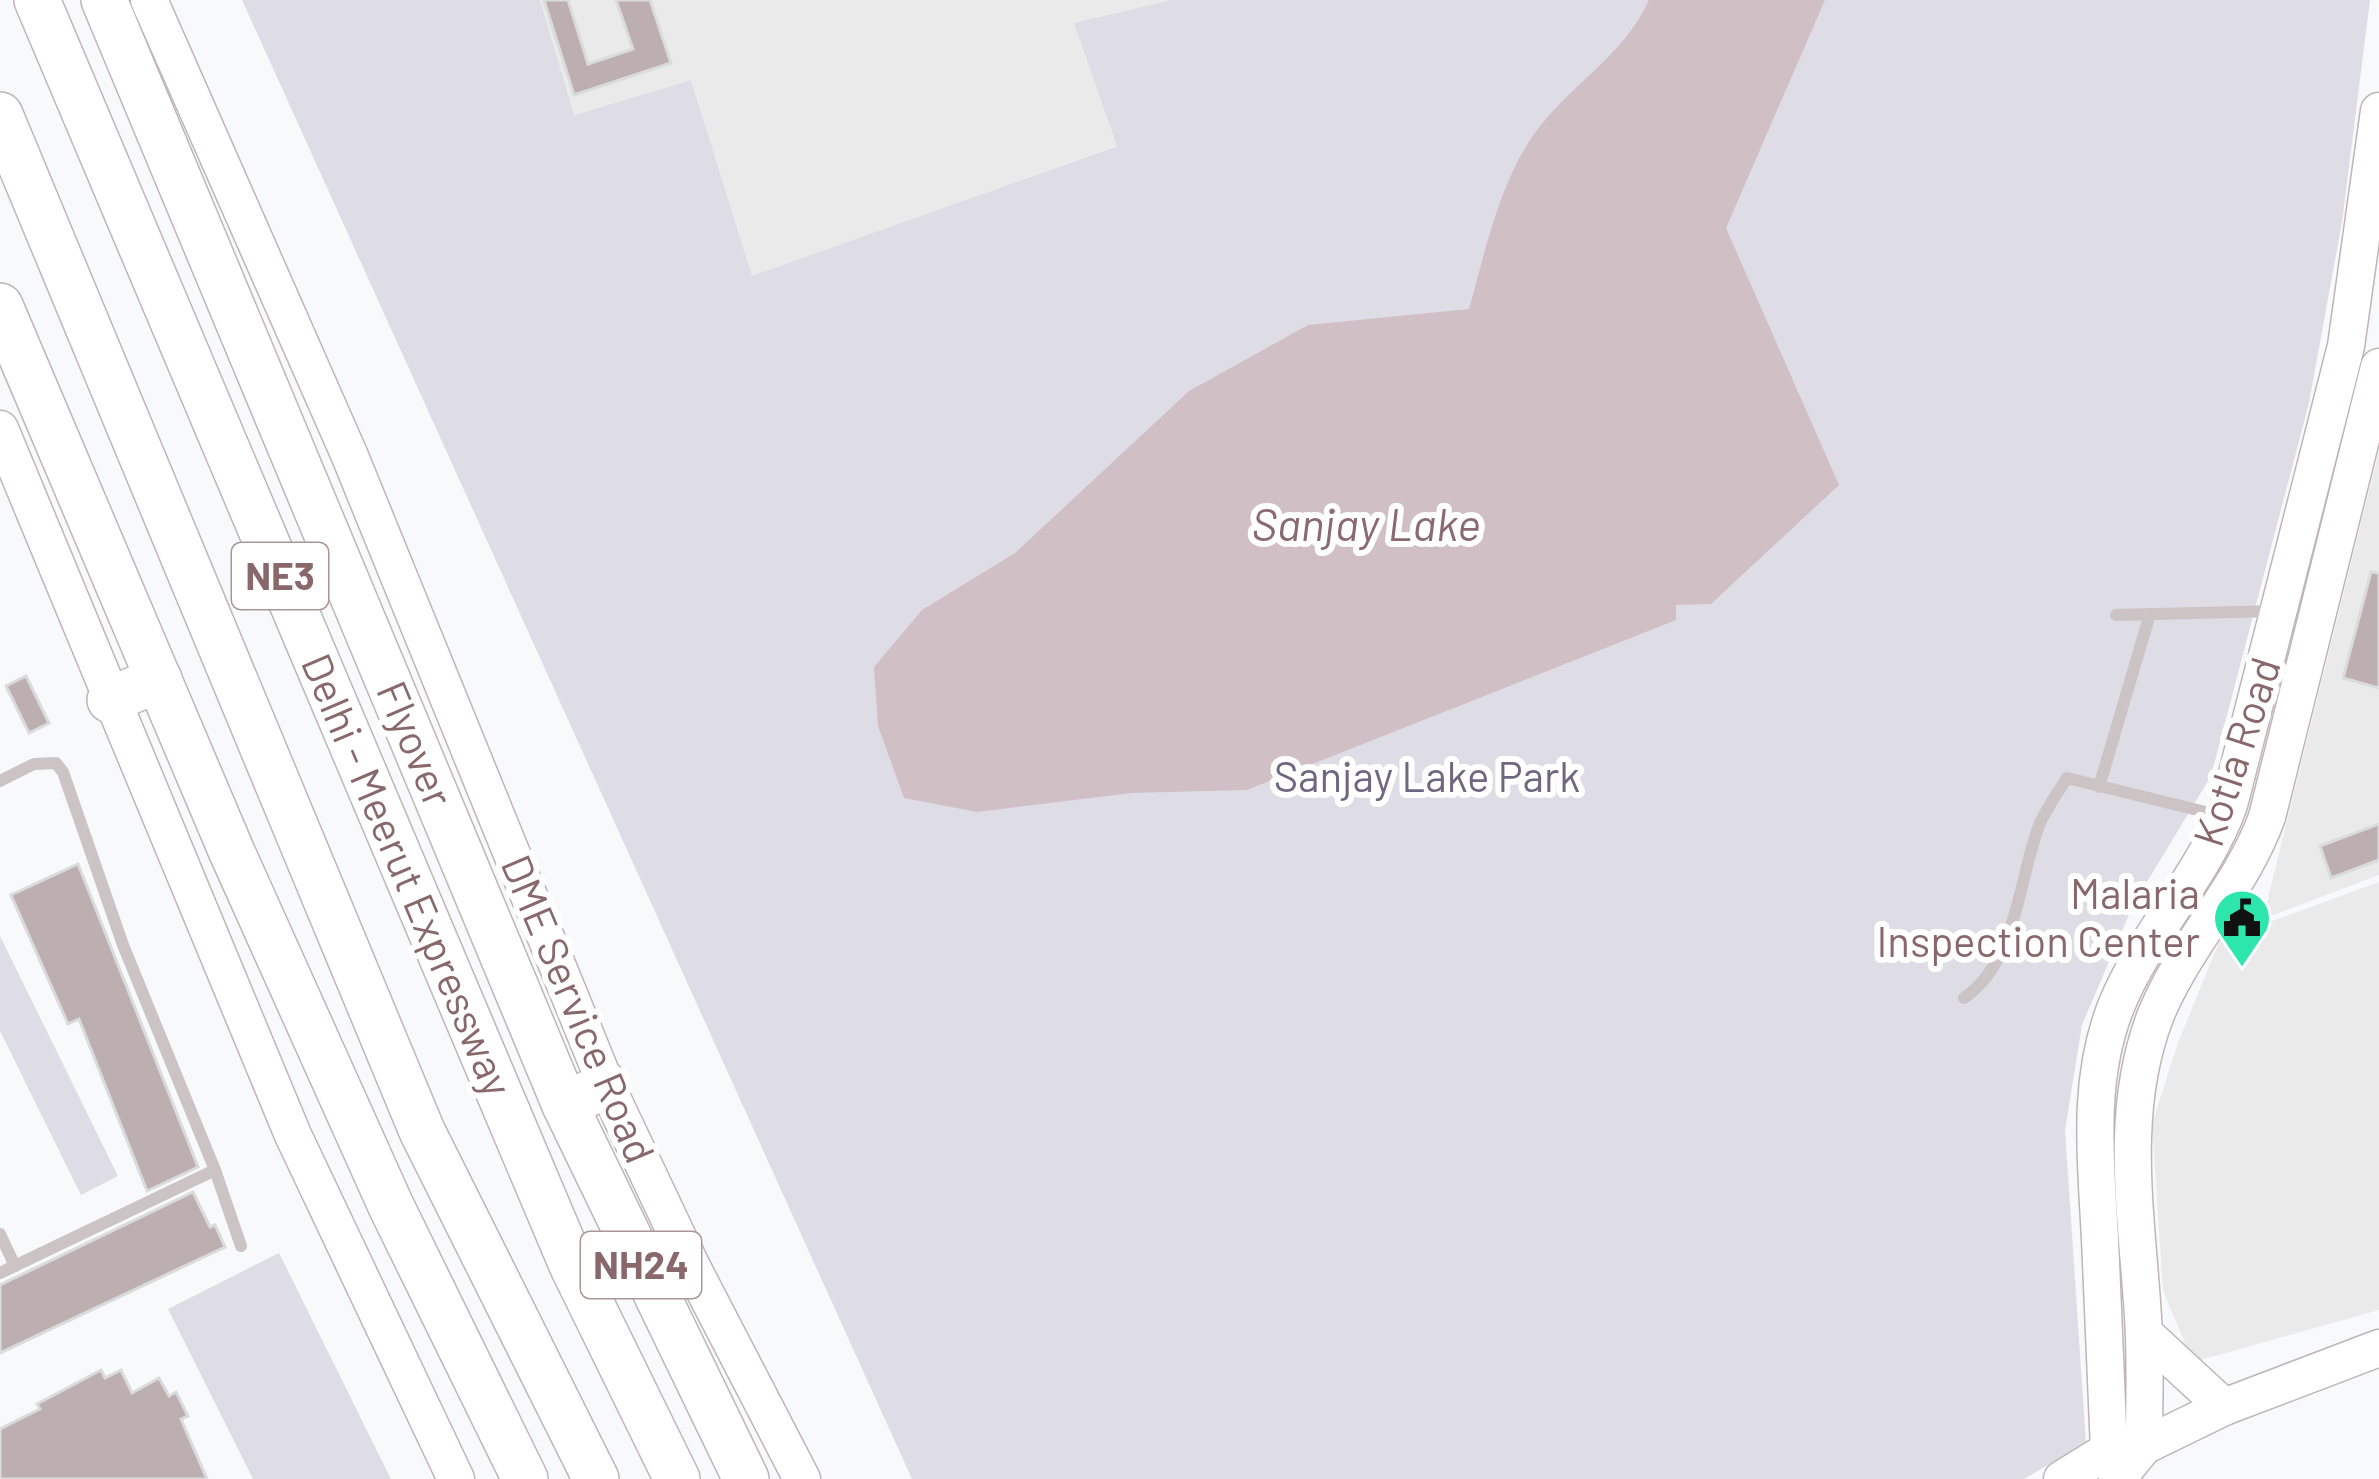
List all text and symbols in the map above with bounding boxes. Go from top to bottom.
water label: Sanjay Lake [1251,496,1481,550]
road number: NE3 [232,543,328,609]
street label: Delhi - Meerut Expressway [292,646,525,1103]
street label: Kotla Road [2181,651,2289,852]
street label: Flyover [367,673,465,814]
park label: Sanjay Lake Park [1274,750,1580,801]
street label: DME Service Road [493,847,667,1170]
place label: Malaria Inspection Center [1876,867,2200,966]
public building icon: Malaria Inspection Center [2211,887,2273,969]
road number: NH24 [581,1232,701,1298]

